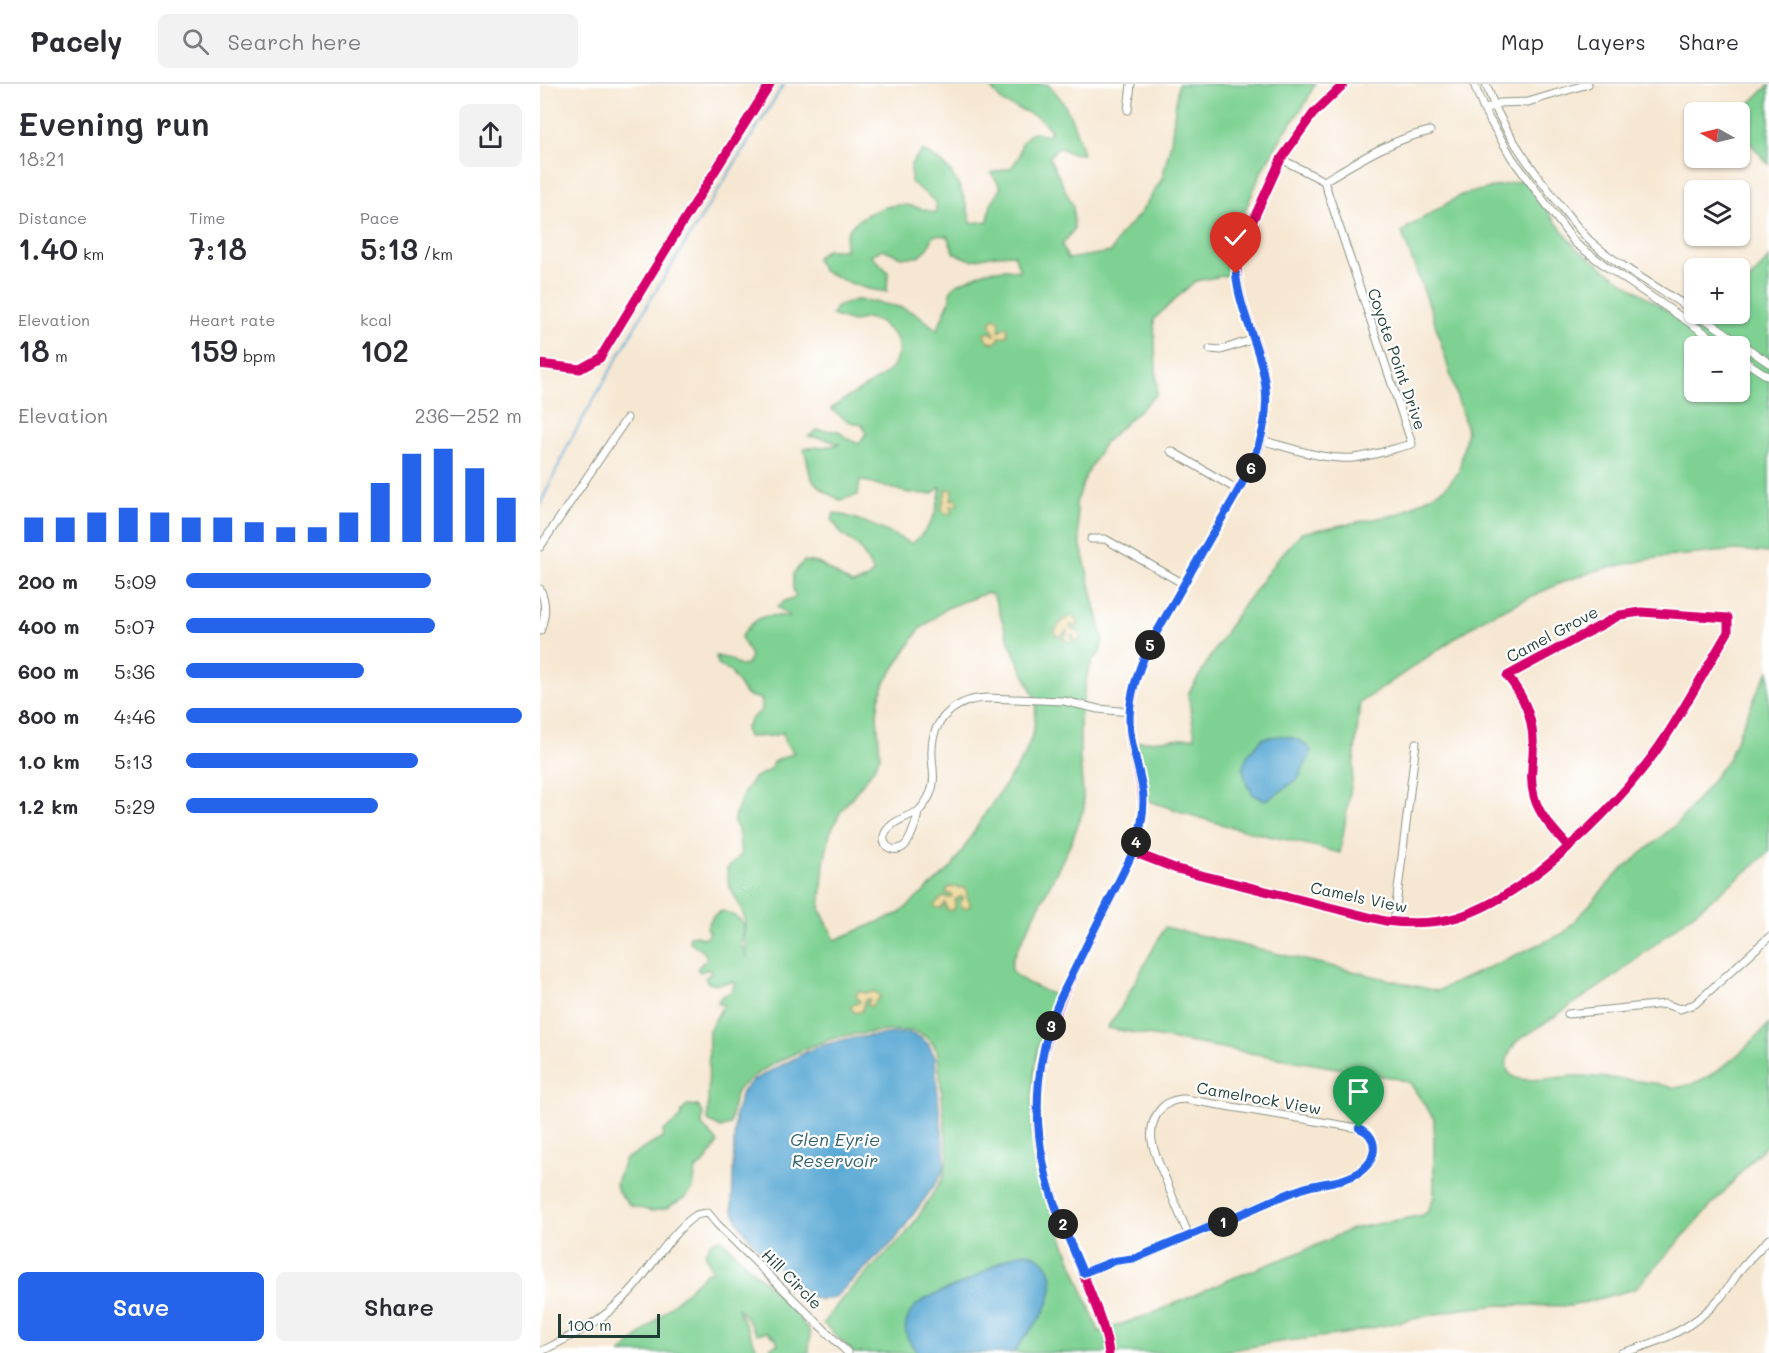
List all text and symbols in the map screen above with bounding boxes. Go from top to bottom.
search box [158,14,578,68]
text: Pacely [30,23,122,59]
icon: search [179,25,212,58]
text: Search here [227,27,361,56]
text: Map [1501,28,1544,55]
text: Layers [1577,28,1646,55]
text: Share [1679,28,1739,55]
text: Evening run [18,101,210,144]
north arrow [1684,102,1750,168]
map controls [1684,102,1750,402]
button: share [459,104,522,167]
text: 18:21 [18,145,65,171]
button: layers [1684,180,1750,246]
text: Distance [18,207,87,228]
text: Time [189,207,225,228]
text: Pace [360,207,399,228]
pin [1210,212,1261,274]
icon: check [1219,221,1252,254]
text: 1.40 [18,228,78,268]
text: 7:18 [189,228,247,268]
text: 5:13 [360,228,418,268]
text: km [78,243,104,264]
text: /km [418,243,453,264]
button: + [1684,258,1750,324]
street label: Coyote Point Drive [1363,285,1432,432]
text: Elevation [18,309,90,330]
text: Heart rate [189,309,275,330]
text: kcal [360,309,392,330]
text: 18 [18,330,50,370]
text: 159 [189,330,238,370]
text: 102 [360,330,409,370]
button: − [1684,336,1750,402]
text: m [50,345,68,366]
text: bpm [238,345,276,366]
text: Elevation [18,402,108,428]
text: 236–252 m [414,402,522,428]
pin: 6 [1236,453,1266,483]
text: 6 [1246,457,1256,478]
text: 200 m [18,568,78,594]
text: 5:09 [114,568,156,594]
street label: Camel Grove [1502,601,1601,667]
text: 400 m [18,613,79,639]
text: 5:07 [114,613,155,639]
pin: 5 [1135,630,1165,660]
text: 5 [1145,634,1155,655]
text: 600 m [18,658,79,684]
text: 5:36 [114,658,156,684]
text: 800 m [18,703,79,729]
text: 4:46 [114,703,156,729]
text: 1.0 km [18,748,80,774]
text: 5:13 [114,748,153,774]
text: 1.2 km [18,793,78,819]
text: 5:29 [114,793,155,819]
pin: 4 [1121,827,1151,857]
text: 4 [1131,831,1141,852]
street label: Camels View [1309,876,1409,917]
pin: 3 [1036,1011,1066,1041]
text: 3 [1046,1015,1056,1036]
pin [1333,1066,1384,1128]
icon: arrive [1342,1075,1375,1108]
street label: Camelrock View [1195,1076,1323,1119]
water label: Glen Eyrie Reservoir [790,1127,880,1172]
pin: 1 [1208,1207,1238,1237]
pin: 2 [1048,1209,1078,1239]
text: 1 [1219,1211,1227,1232]
text: 2 [1059,1213,1067,1234]
street label: Hill Circle [758,1244,827,1313]
button: Save [18,1272,264,1341]
button: Share [276,1272,522,1341]
scale bar [558,1311,660,1338]
text: 100 m [567,1314,612,1335]

